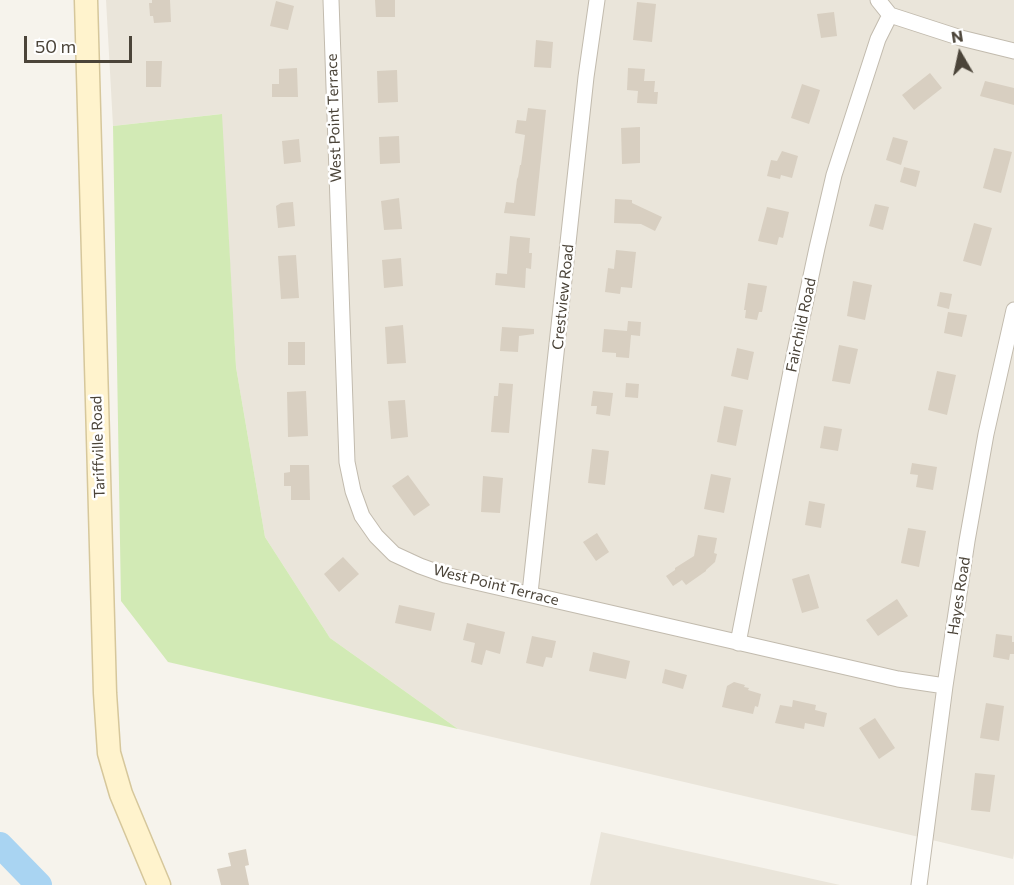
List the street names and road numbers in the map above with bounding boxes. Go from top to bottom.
street label: West Point Terrace [323,53,345,183]
street label: Crestview Road [549,243,577,351]
street label: Fairchild Road [782,276,820,374]
street label: Tariffville Road [87,395,109,499]
street label: Hayes Road [944,556,974,636]
street label: West Point Terrace [431,561,561,609]

